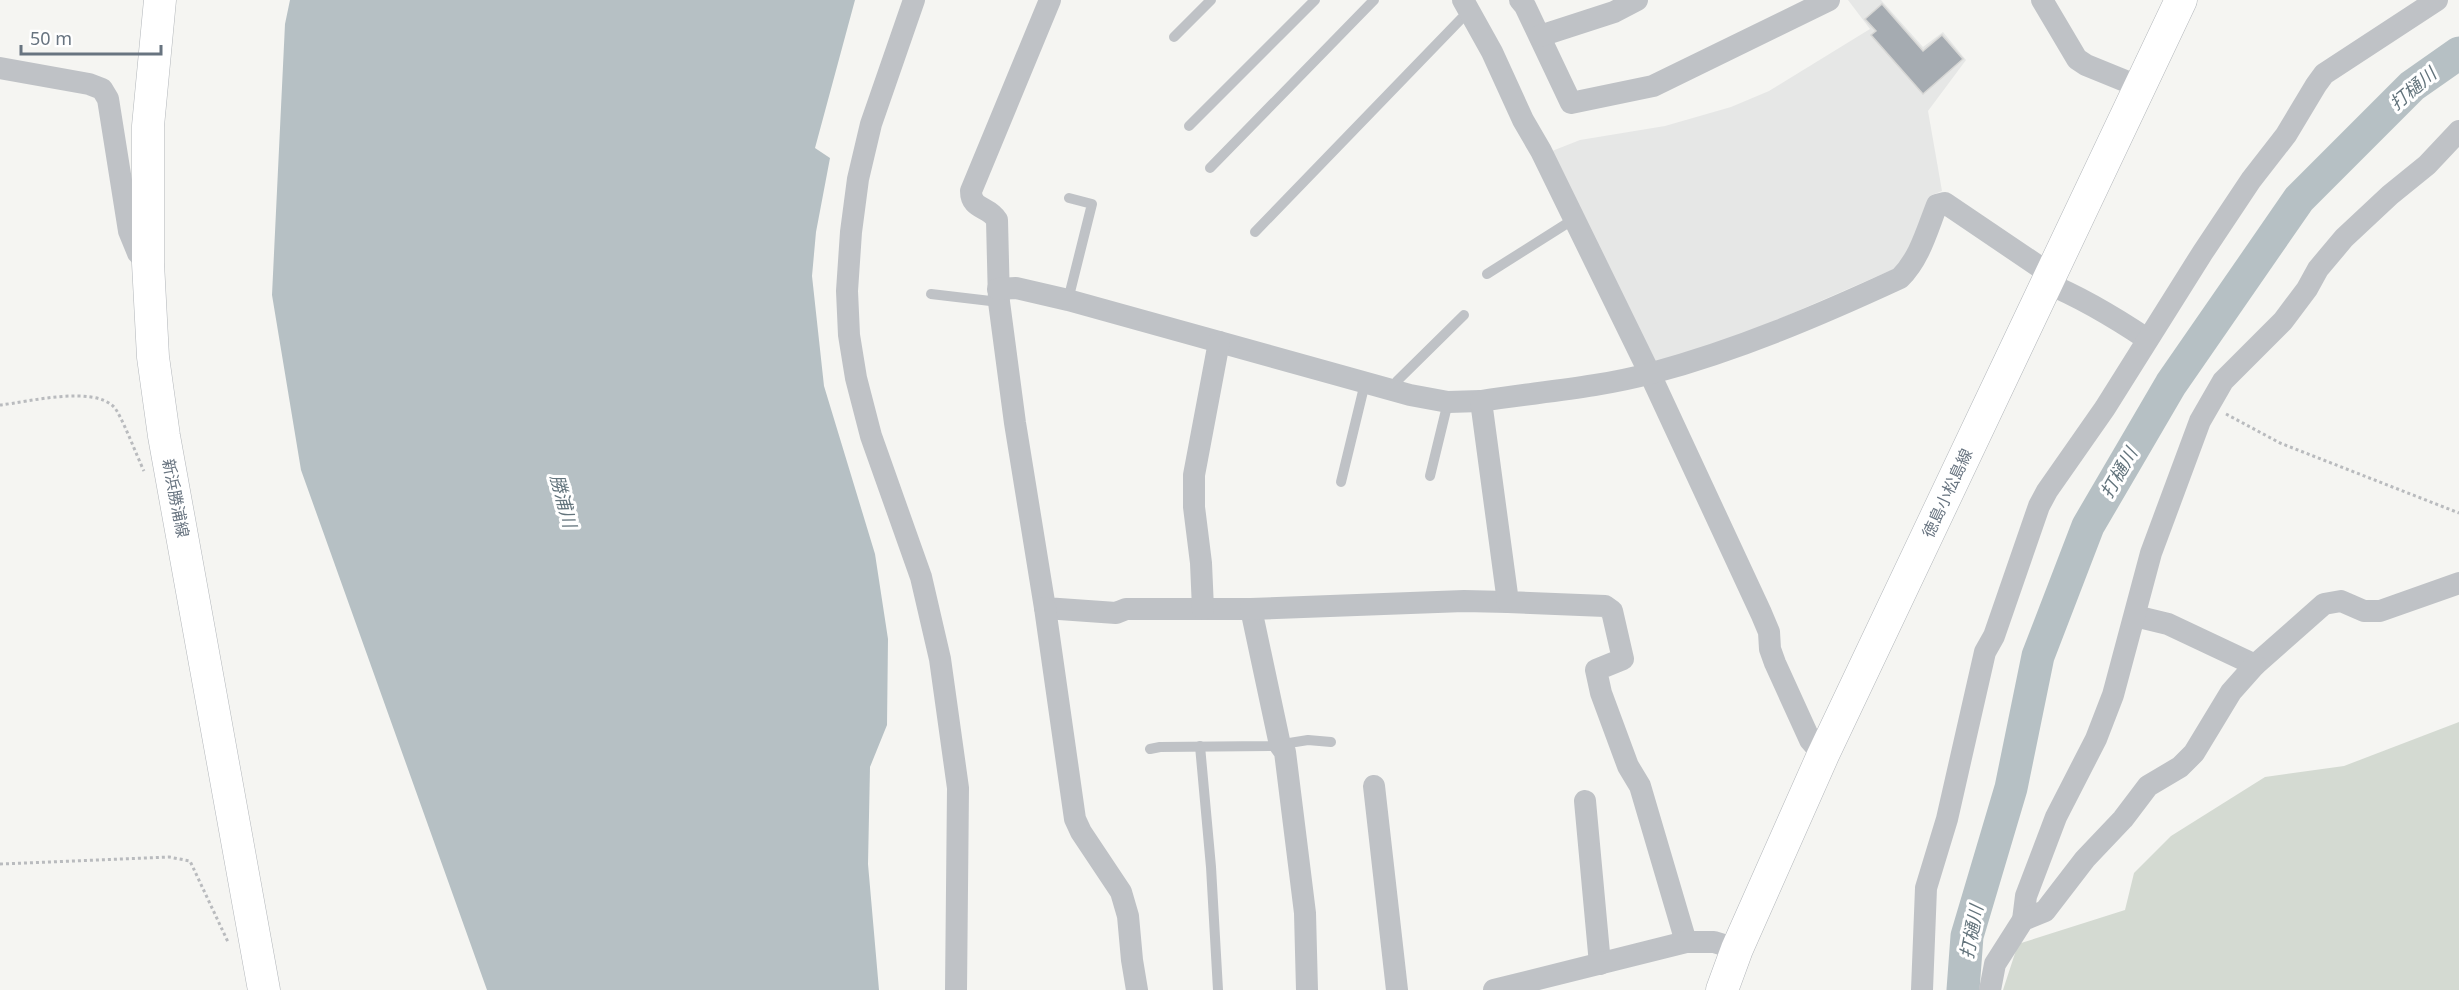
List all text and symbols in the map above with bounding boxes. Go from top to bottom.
scale bar [21,18,160,56]
text: 50 m [30,26,72,50]
water label: 打樋川 [2384,60,2442,115]
water label: 打樋川 [2094,441,2143,502]
street label: 徳島小松島線 [1917,445,1977,541]
street label: 新浜勝浦線 [158,457,194,539]
water label: 勝浦川 [545,472,583,532]
water label: 打樋川 [1954,901,1988,961]

